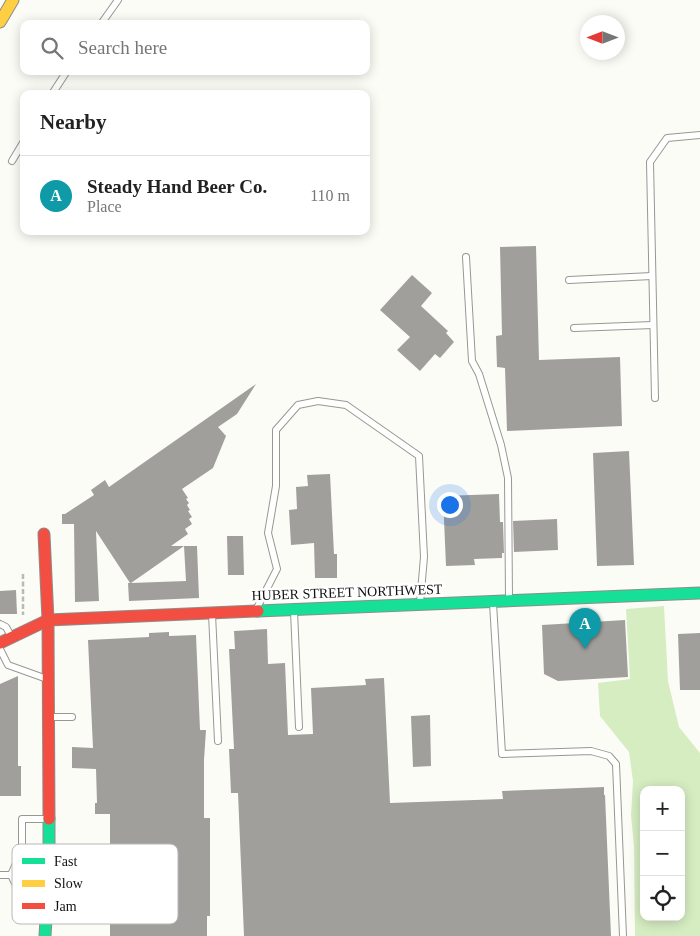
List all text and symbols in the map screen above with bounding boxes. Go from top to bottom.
north arrow [580,15,625,60]
search box [20,20,370,75]
icon: search [38,34,66,62]
text: Search here [78,37,167,58]
text: Nearby [40,110,107,134]
text: Steady Hand Beer Co. [87,176,267,197]
text: A [50,187,62,204]
text: 110 m [310,187,350,204]
text: Place [87,198,122,215]
your location [437,492,463,518]
street label: HUBER STREET NORTHWEST [251,582,443,603]
pin: A [569,608,601,649]
map controls [640,786,685,921]
button: + [640,786,685,831]
button: − [640,831,685,876]
legend [12,844,178,924]
text: Fast [54,854,77,869]
text: Slow [54,876,84,891]
button: locate [640,876,685,921]
text: Jam [54,899,77,914]

